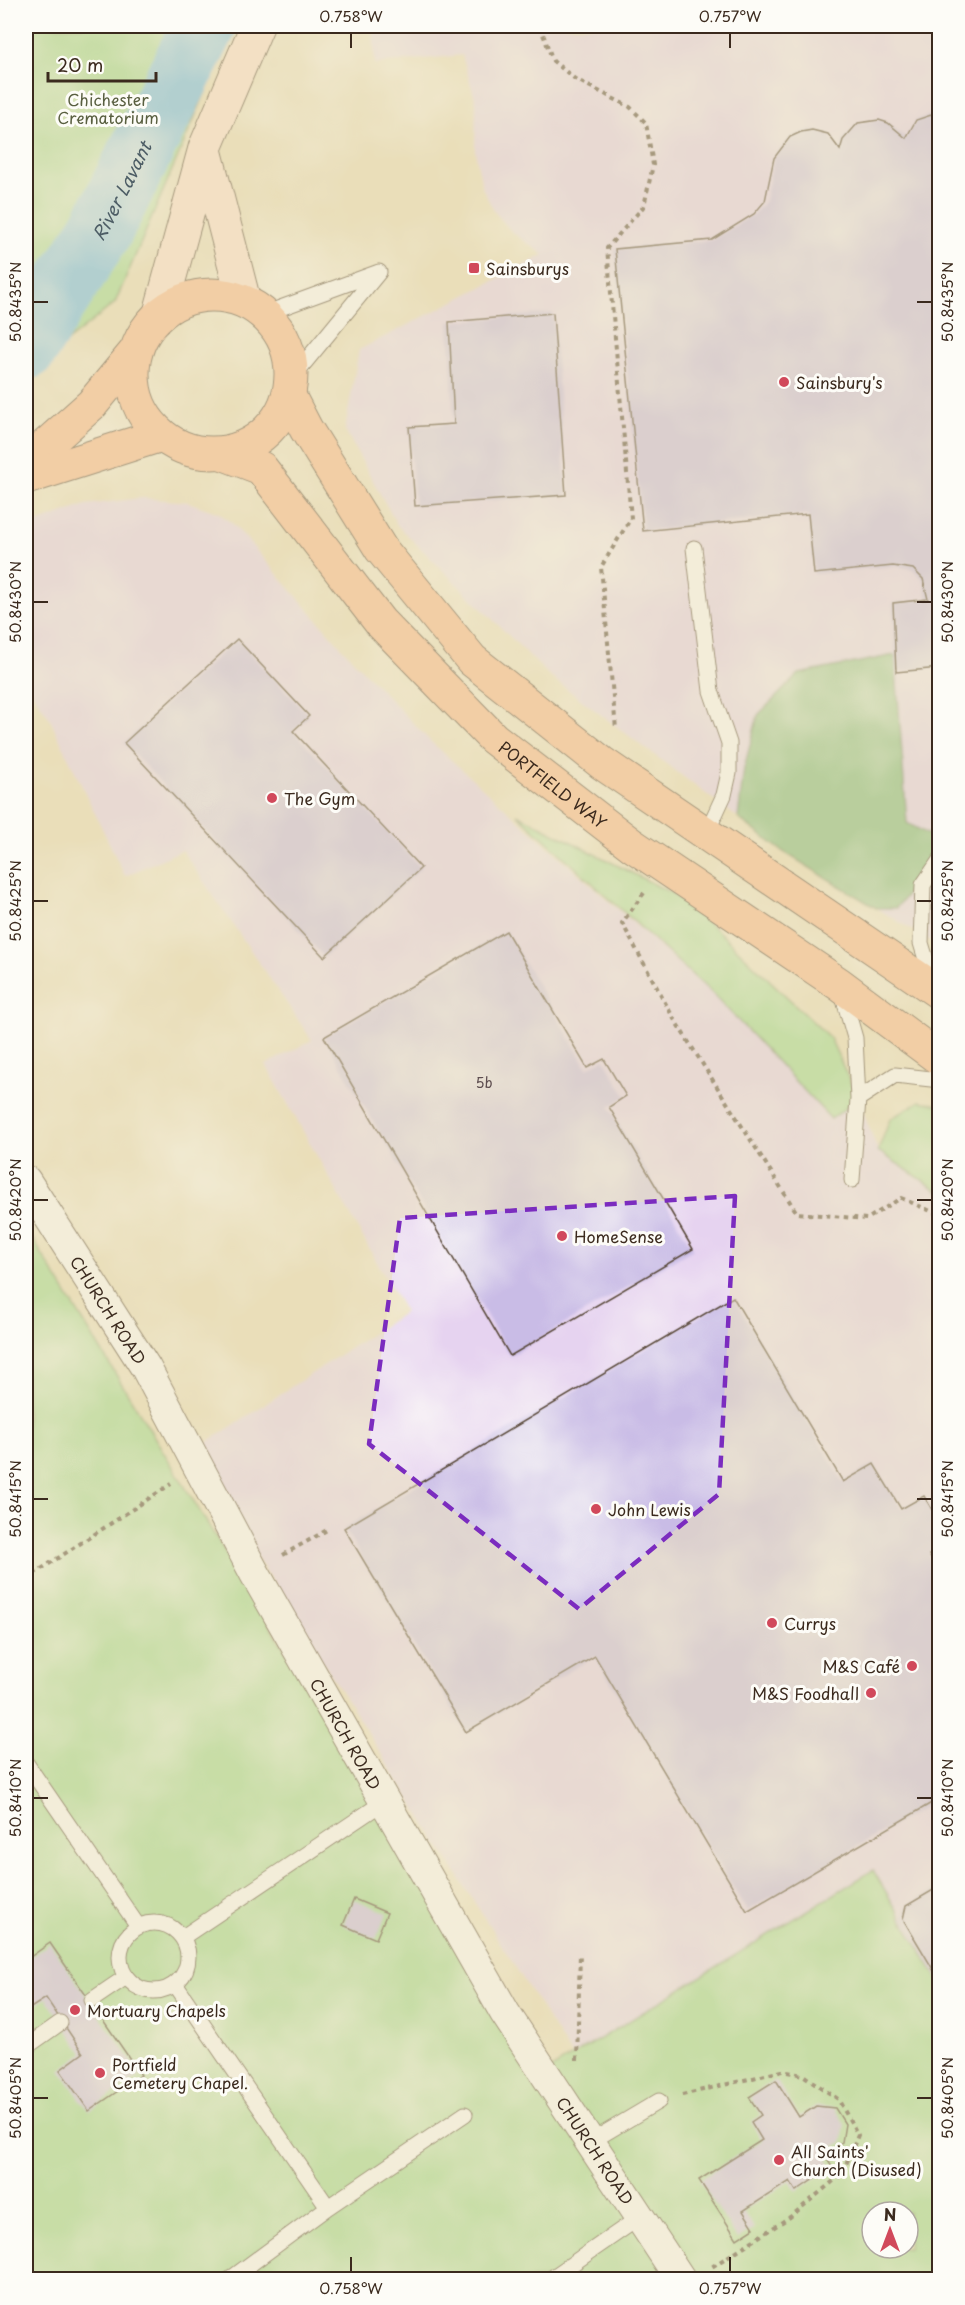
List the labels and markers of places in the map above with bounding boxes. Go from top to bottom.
place label: Sainsburys [486,256,569,280]
marker: Sainsburys [467,261,481,275]
place label: Sainsbury's [796,370,883,394]
marker: Sainsbury's [777,375,791,389]
place label: The Gym [284,786,355,810]
marker: The Gym [265,791,279,805]
place label: HomeSense [574,1224,663,1248]
marker: HomeSense [555,1229,569,1243]
place label: John Lewis [608,1497,691,1521]
marker: John Lewis [589,1502,603,1516]
place label: Currys [784,1611,836,1635]
marker: Currys [765,1616,779,1630]
place label: M&S Café [822,1654,900,1678]
marker: M&S Café [905,1659,919,1673]
place label: M&S Foodhall [752,1681,859,1705]
marker: M&S Foodhall [864,1686,878,1700]
place label: Mortuary Chapels [87,1998,226,2022]
marker: Mortuary Chapels [68,2003,82,2017]
place label: Portfield Cemetery Chapel. [112,2052,248,2094]
marker: Portfield Cemetery Chapel. [93,2066,107,2080]
place label: All Saints' Church (Disused) [791,2139,922,2181]
marker: All Saints' Church (Disused) [772,2153,786,2167]

